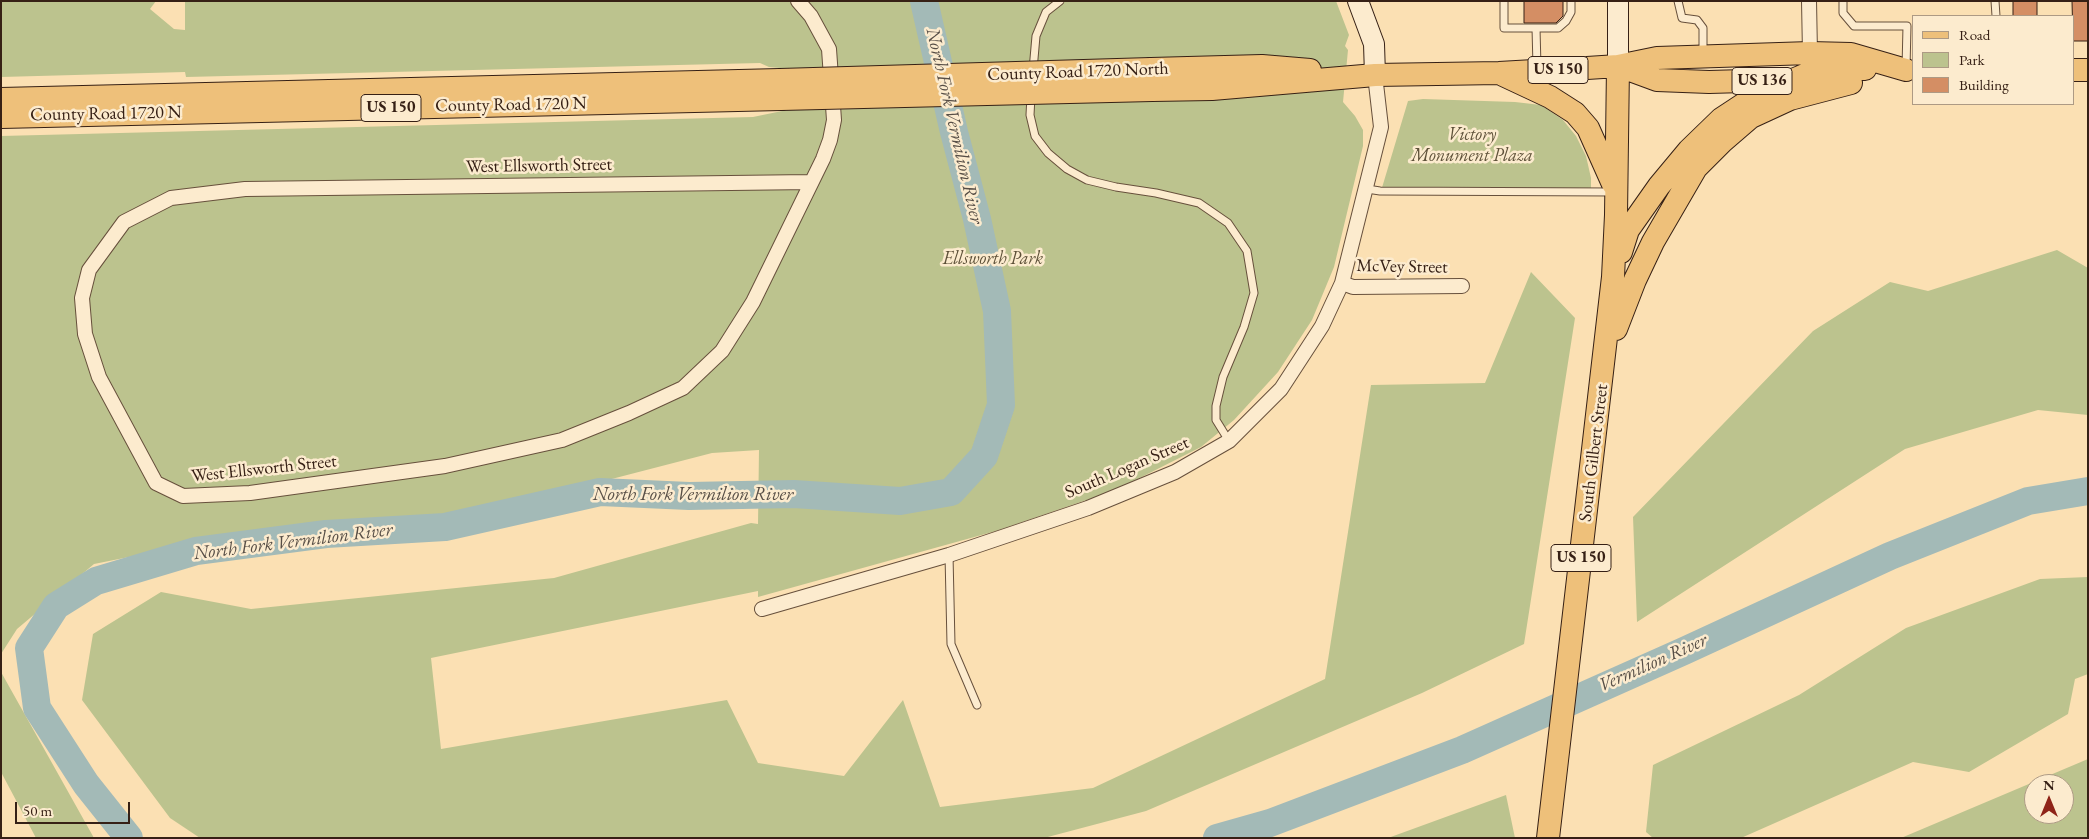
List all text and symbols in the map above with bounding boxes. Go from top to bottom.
legend [1912,15,2074,105]
text: Road [1959,25,1990,44]
water label: North Fork Vermilion River [920,26,988,226]
text: Park [1959,50,1985,69]
road number: US 150 [1528,56,1588,84]
street label: County Road 1720 North [987,58,1169,86]
road number: US 136 [1732,68,1792,94]
text: Building [1959,75,2009,94]
street label: County Road 1720 N [435,93,587,117]
road number: US 150 [361,95,421,122]
street label: County Road 1720 N [30,102,182,126]
park label: Victory Monument Plaza [1411,124,1533,166]
street label: West Ellsworth Street [466,154,612,178]
park label: Ellsworth Park [943,248,1043,270]
street label: McVey Street [1356,255,1448,279]
street label: South Gilbert Street [1575,383,1613,523]
street label: South Logan Street [1062,432,1192,504]
street label: West Ellsworth Street [190,451,338,487]
water label: North Fork Vermilion River [593,484,793,506]
water label: North Fork Vermilion River [192,518,394,566]
road number: US 150 [1551,544,1611,572]
water label: Vermilion River [1595,629,1711,697]
north arrow [2024,774,2074,824]
text: N [2043,776,2055,794]
scale bar [18,792,132,824]
text: 50 m [23,801,52,820]

